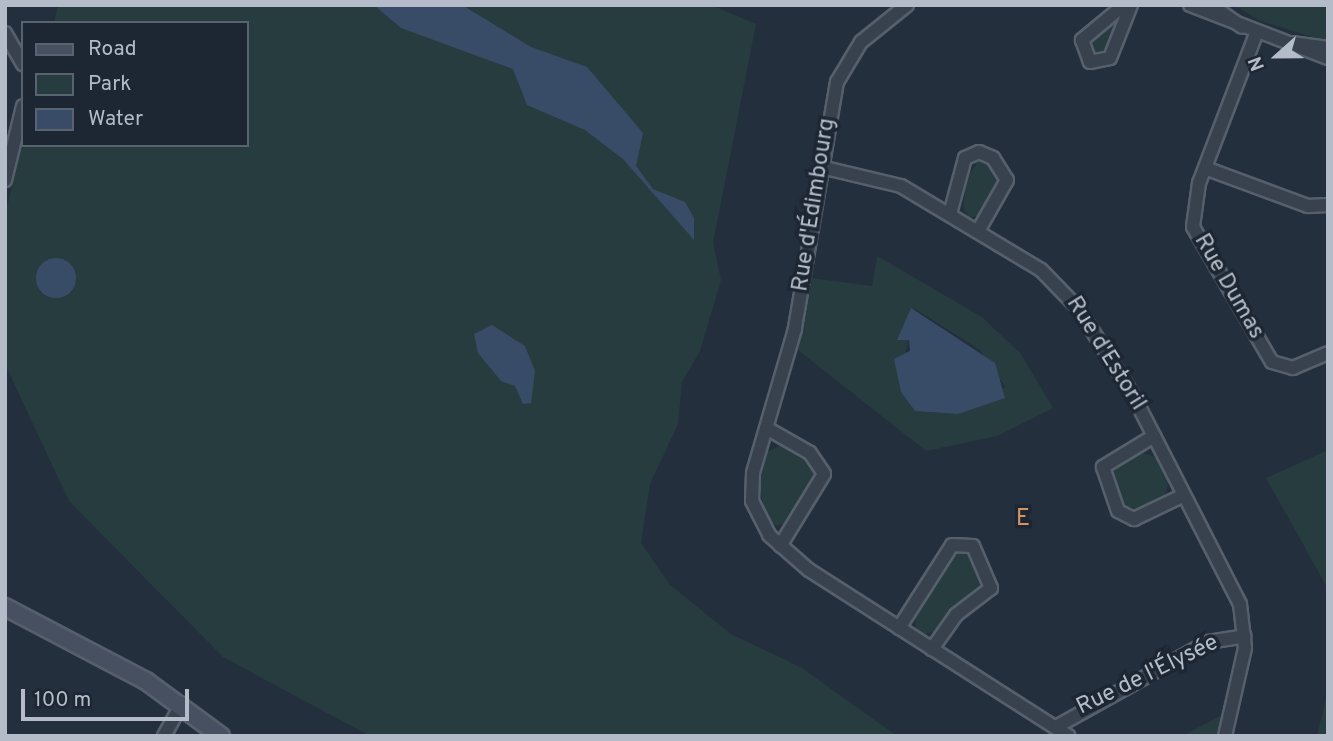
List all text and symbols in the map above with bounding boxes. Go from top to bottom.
legend [21,21,248,147]
north arrow [1242,21,1312,91]
text: Road [88,36,137,63]
text: N [1244,53,1271,74]
text: Park [88,71,131,98]
text: Water [88,106,143,133]
street label: Rue d'Édimbourg [788,116,842,294]
street label: Rue Dumas [1187,230,1269,344]
street label: Rue d'Estoril [1059,292,1151,416]
district label: E [1016,506,1032,534]
street label: Rue de l'Élysée [1073,630,1223,722]
scale bar [24,674,192,718]
text: 100 m [34,687,91,714]

